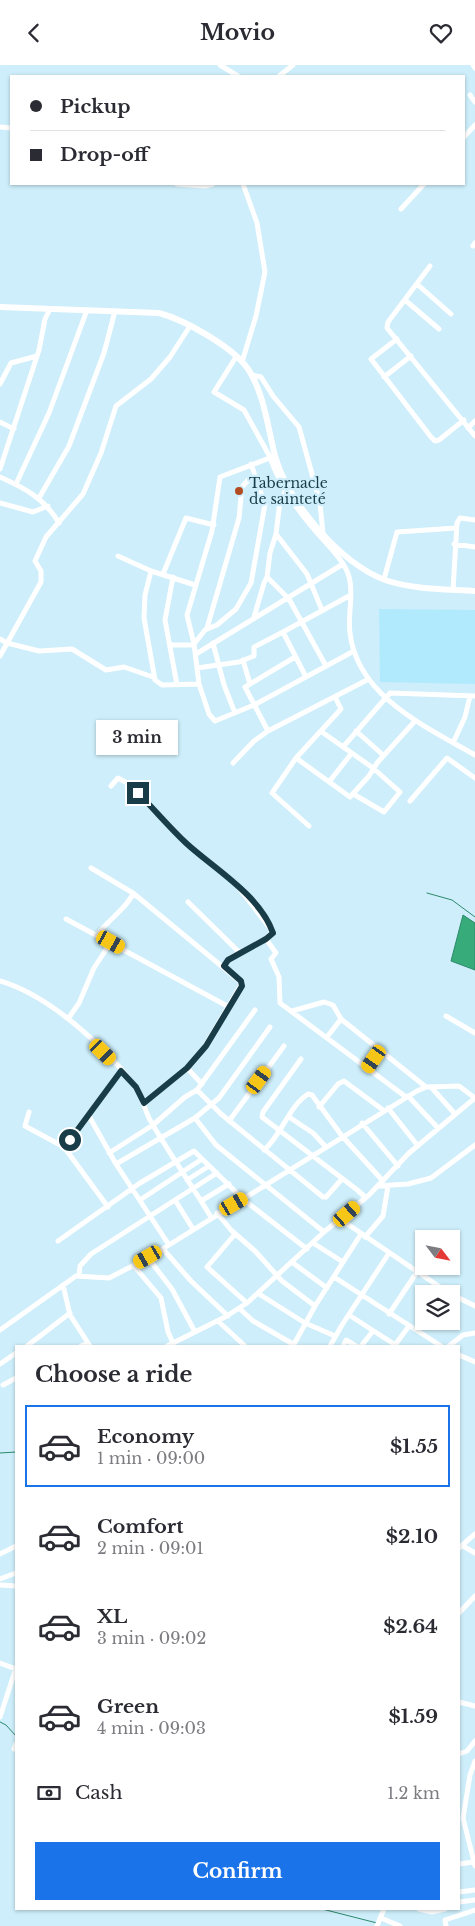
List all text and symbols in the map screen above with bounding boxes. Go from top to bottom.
icon: back [20,19,48,47]
text: Movio [200,19,275,46]
icon: heart [427,19,455,47]
text: Pickup [60,95,131,118]
text: Drop-off [60,143,149,166]
place label: Tabernacle de sainteté [249,474,328,508]
marker: Tabernacle de sainteté [233,485,245,497]
callout: 3 min [97,721,179,755]
text: 3 min [112,727,162,747]
route end [127,782,149,804]
car [94,928,127,956]
car [86,1036,119,1068]
car [359,1042,388,1076]
car [244,1063,273,1097]
route start [59,1129,81,1151]
car [217,1190,250,1218]
car [330,1198,363,1230]
north arrow [415,1230,460,1275]
map controls [415,1230,460,1330]
car [131,1243,164,1271]
button: layers [415,1285,460,1330]
text: Choose a ride [35,1361,192,1388]
icon: car [37,1424,82,1469]
text: Economy [97,1425,194,1448]
text: $1.55 [390,1435,438,1458]
text: 1 min · 09:00 [97,1448,205,1468]
icon: car [37,1514,82,1559]
text: Comfort [97,1515,184,1538]
text: $2.10 [386,1525,438,1548]
text: 2 min · 09:01 [97,1538,204,1558]
icon: car [37,1604,82,1649]
text: XL [97,1605,127,1628]
text: $2.64 [383,1615,438,1638]
text: 3 min · 09:02 [97,1628,206,1648]
icon: car [37,1694,82,1739]
text: Green [97,1695,159,1718]
text: $1.59 [388,1705,438,1728]
text: 4 min · 09:03 [97,1718,206,1738]
icon: cash [35,1779,63,1807]
text: Cash [75,1781,122,1804]
text: 1.2 km [387,1783,440,1803]
button: Confirm [35,1842,440,1900]

